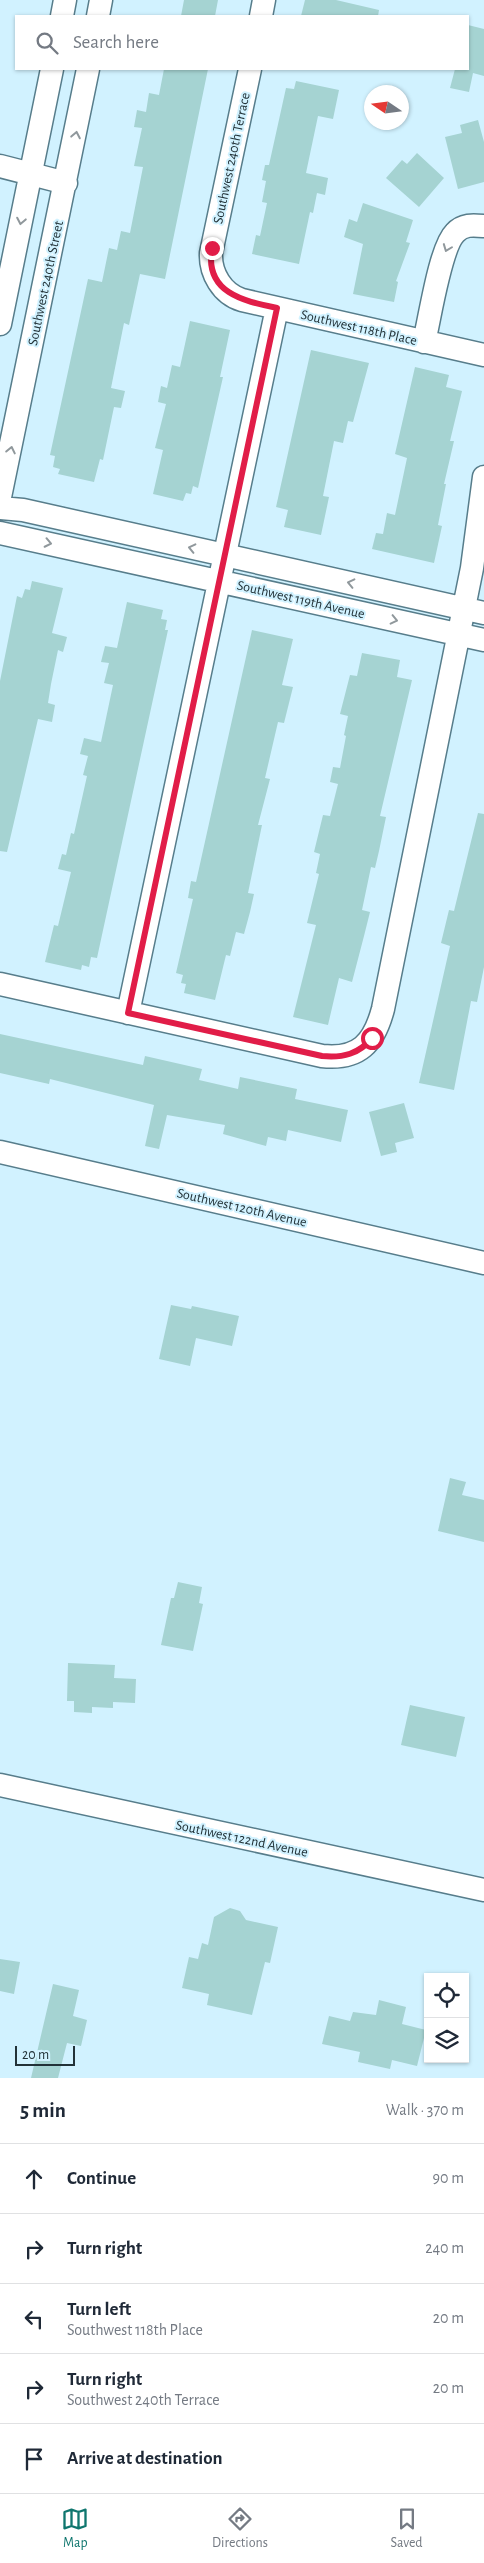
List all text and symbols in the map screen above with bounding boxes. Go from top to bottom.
search box [15,15,469,70]
icon: search [33,29,61,57]
text: Search here [73,33,159,52]
north arrow [364,85,409,130]
street label: Southwest 240th Terrace [211,91,253,225]
one-way arrow [70,130,81,139]
one-way arrow [16,216,27,225]
street label: Southwest 240th Street [26,219,66,347]
route end [201,237,224,260]
one-way arrow [443,243,453,252]
street label: Southwest 118th Place [299,308,418,348]
one-way arrow [5,445,16,454]
one-way arrow [43,537,52,548]
one-way arrow [188,543,197,554]
street label: Southwest 119th Avenue [236,578,366,621]
one-way arrow [347,578,355,589]
one-way arrow [390,614,399,625]
route start [361,1027,384,1050]
street label: Southwest 120th Avenue [175,1186,308,1230]
street label: Southwest 122nd Avenue [174,1818,309,1860]
map controls [424,1973,469,2063]
button: locate [424,1973,469,2018]
button: layers [424,2018,469,2063]
scale bar [15,2043,75,2066]
text: 20 m [22,2048,49,2062]
text: 5 min [20,2100,66,2121]
text: Walk · 370 m [386,2102,464,2118]
icon: ahead [20,2165,48,2193]
text: Continue [67,2169,136,2188]
text: 90 m [433,2170,464,2186]
icon: right [20,2235,48,2263]
text: Turn right [67,2239,142,2258]
text: 240 m [425,2240,464,2256]
text: Turn left [67,2300,131,2319]
icon: left [20,2305,48,2333]
text: 20 m [433,2310,464,2326]
text: Southwest 118th Place [67,2322,203,2338]
text: Turn right [67,2370,142,2389]
icon: right [20,2375,48,2403]
text: 20 m [433,2380,464,2396]
text: Southwest 240th Terrace [67,2392,220,2408]
icon: arrive [20,2445,48,2473]
text: Arrive at destination [67,2449,223,2468]
tab: Map [61,2505,89,2552]
tab: Directions [212,2505,268,2552]
tab: Saved [391,2505,423,2552]

